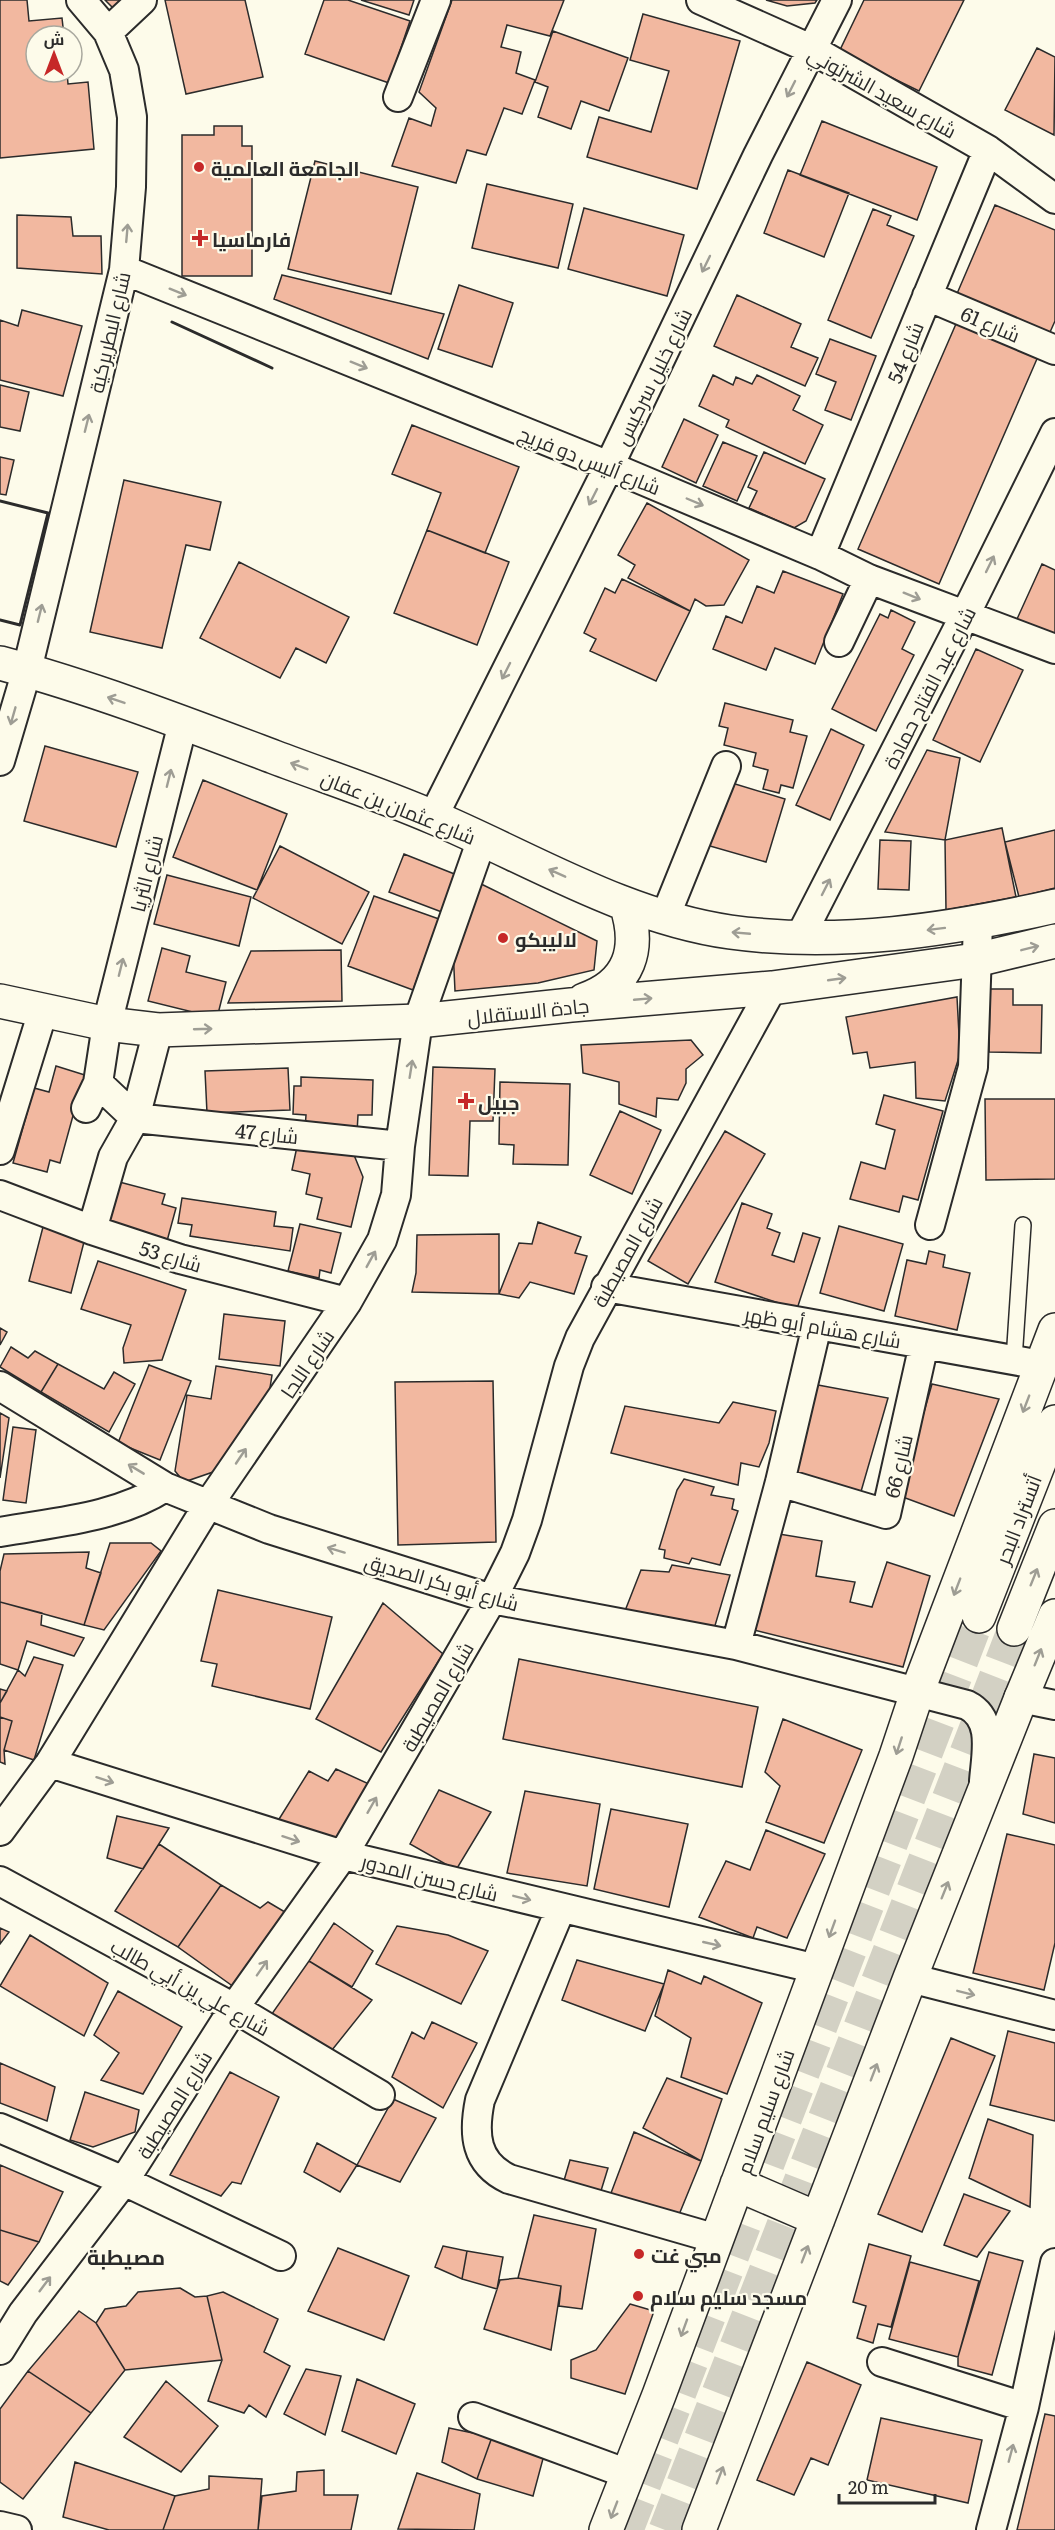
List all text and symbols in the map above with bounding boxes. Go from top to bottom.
north arrow [24,24,84,84]
text: ش [44,26,64,50]
street label: شارع سعيد الشرتوني [802,38,963,147]
one-way arrow [785,80,797,98]
place label: الجامعة العالمية [211,152,359,182]
marker: الجامعة العالمية [192,160,206,174]
place label: فارماسيا [212,223,291,253]
one-way arrow [122,224,133,244]
marker: فارماسيا [193,231,207,245]
one-way arrow [699,255,711,273]
street label: شارع البطريركية [80,269,137,396]
one-way arrow [168,287,187,298]
street label: شارع 61 [956,297,1025,350]
street label: شارع خليل سركيس [606,302,699,450]
street label: شارع 54 [878,317,931,388]
one-way arrow [349,360,368,371]
one-way arrow [81,414,93,433]
street label: شارع أليس دو فريج [514,417,665,502]
one-way arrow [587,487,599,505]
one-way arrow [685,497,704,508]
one-way arrow [985,556,997,574]
one-way arrow [903,591,921,602]
street label: شارع عبد الفتاح حمادة [874,601,983,774]
one-way arrow [35,604,47,623]
one-way arrow [500,662,512,679]
one-way arrow [107,694,126,705]
one-way arrow [7,706,18,725]
one-way arrow [290,760,309,771]
street label: شارع عثمان بن عفان [317,761,481,852]
one-way arrow [164,769,175,788]
street label: شارع الثريا [121,831,170,915]
one-way arrow [548,867,566,878]
one-way arrow [821,878,832,896]
place label: لاليبكو [515,923,577,953]
one-way arrow [926,923,946,934]
one-way arrow [732,927,752,938]
marker: لاليبكو [496,931,510,945]
one-way arrow [1020,941,1039,953]
one-way arrow [116,958,127,977]
one-way arrow [827,974,847,985]
street label: جادة الاستقلال [465,989,591,1031]
one-way arrow [633,993,653,1004]
one-way arrow [192,1023,212,1034]
one-way arrow [406,1060,417,1080]
place label: جبيل [478,1086,519,1116]
marker: جبيل [459,1094,473,1108]
street label: شارع 47 [234,1114,300,1151]
street label: شارع المصيطبة [583,1190,670,1312]
street label: شارع 53 [136,1231,206,1280]
one-way arrow [366,1250,378,1267]
street label: شارع هشام أبو ظهر [741,1297,904,1356]
street label: شارع اللجا [272,1322,341,1404]
one-way arrow [1020,1394,1031,1413]
street label: شارع 66 [875,1431,920,1501]
one-way arrow [235,1448,248,1465]
one-way arrow [128,1463,145,1475]
street label: أتستراد البحر [986,1470,1048,1569]
one-way arrow [327,1543,346,1554]
street label: شارع أبو بكر الصديق [361,1545,523,1618]
one-way arrow [1029,1569,1040,1587]
one-way arrow [951,1577,962,1595]
street label: شارع المصيطبة [392,1635,480,1757]
one-way arrow [1033,1648,1044,1667]
one-way arrow [893,1736,904,1755]
one-way arrow [95,1775,114,1786]
one-way arrow [367,1797,379,1814]
one-way arrow [281,1834,300,1845]
street label: شارع حسن المدور [357,1844,502,1908]
one-way arrow [940,1881,951,1900]
one-way arrow [513,1893,532,1905]
one-way arrow [825,1919,836,1938]
street label: شارع علي بن أبي طالب [104,1930,276,2045]
one-way arrow [702,1938,721,1950]
one-way arrow [256,1961,268,1977]
one-way arrow [957,1987,976,1999]
street label: شارع المصيطبة [128,2044,219,2164]
street label: شارع سليم سلام [728,2044,801,2178]
one-way arrow [869,2063,880,2082]
place label: مبي غت [651,2239,722,2273]
district label: مصيطبة [87,2240,165,2271]
one-way arrow [800,2245,811,2264]
marker: مبي غت [632,2247,646,2261]
one-way arrow [38,2277,51,2293]
place label: مسجد سليم سلام [650,2281,807,2312]
marker: مسجد سليم سلام [631,2289,645,2303]
one-way arrow [677,2319,688,2337]
one-way arrow [1006,2444,1018,2463]
one-way arrow [715,2467,726,2485]
scale bar [839,2467,935,2505]
text: 20 m [848,2473,889,2500]
one-way arrow [607,2501,618,2519]

